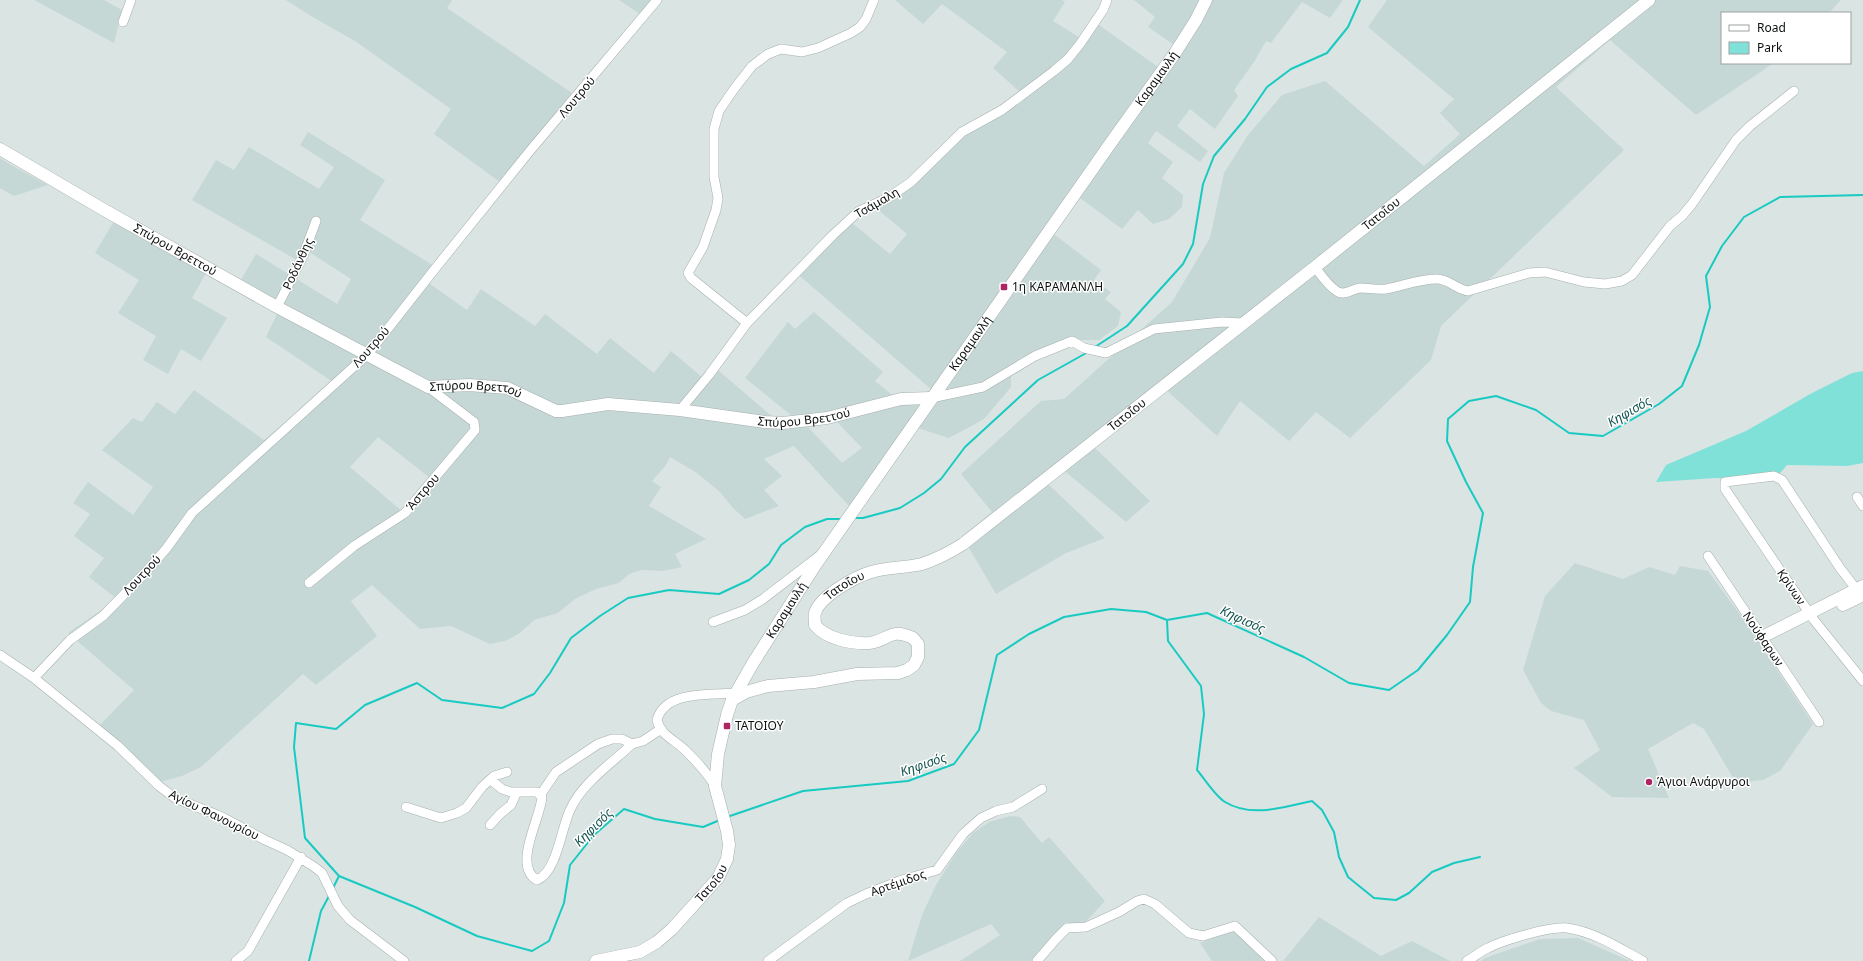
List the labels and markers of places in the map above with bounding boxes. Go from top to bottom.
place label: 1η ΚΑΡΑΜΑΝΛΗ [1012,278,1103,295]
marker: 1η ΚΑΡΑΜΑΝΛΗ [999,282,1009,292]
place label: ΤΑΤΟΙΟΥ [735,717,784,734]
marker: ΤΑΤΟΙΟΥ [722,721,732,731]
place label: Άγιοι Ανάργυροι [1657,773,1750,790]
marker: Άγιοι Ανάργυροι [1644,777,1654,787]

